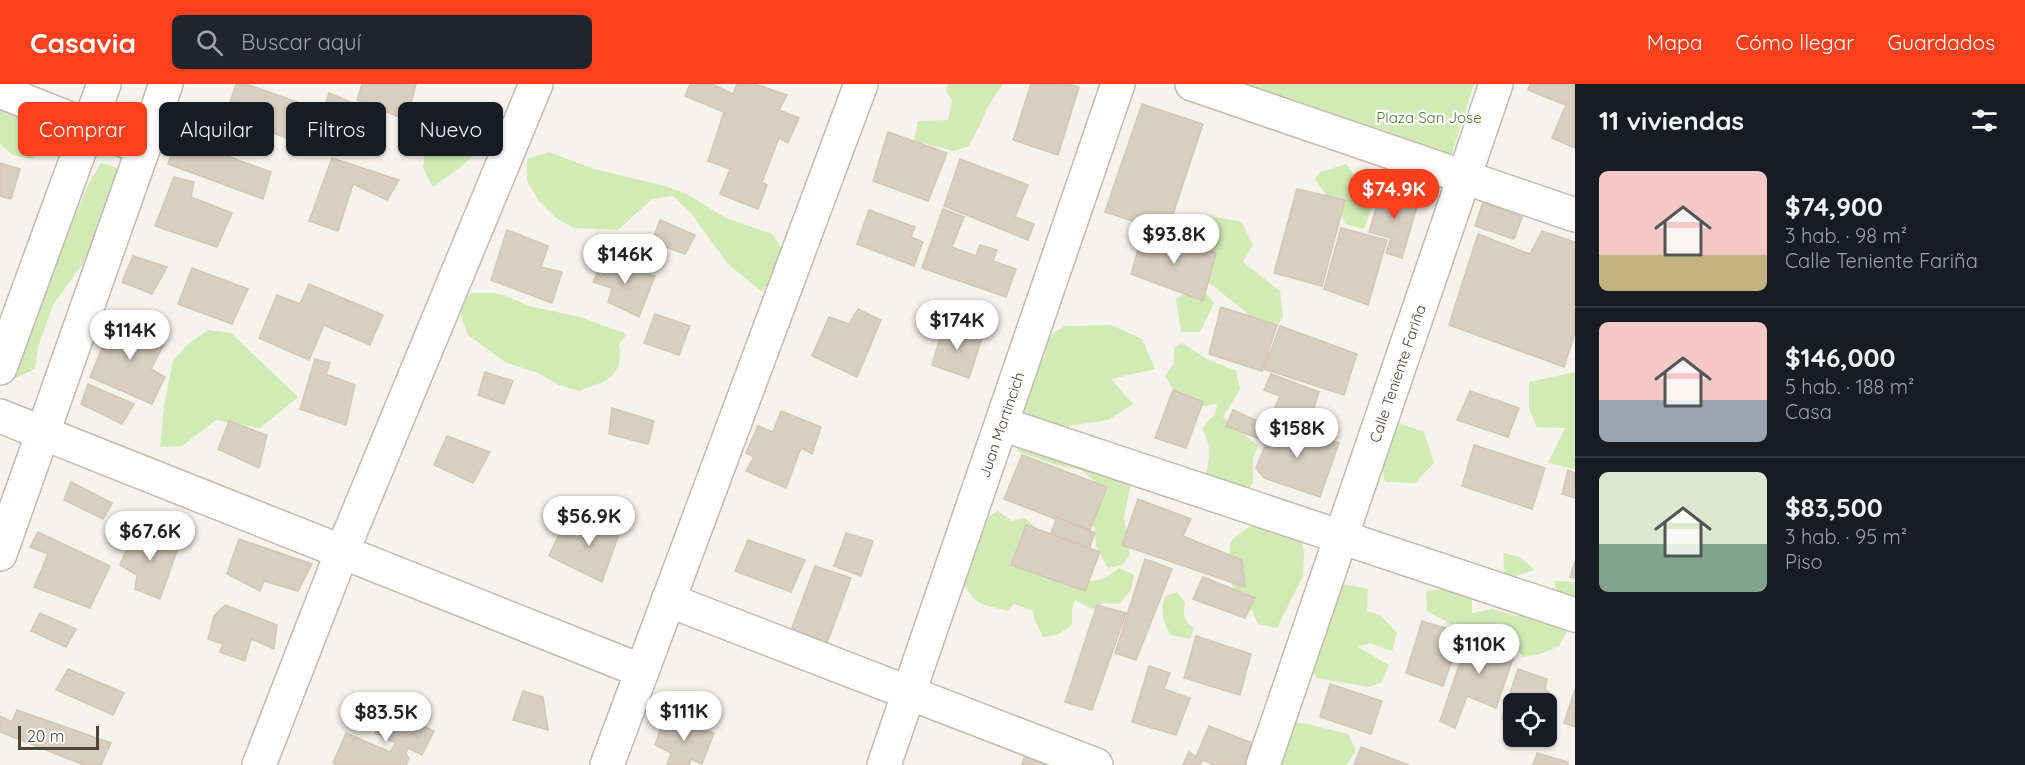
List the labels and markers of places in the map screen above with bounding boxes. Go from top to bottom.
pin: $74.9K [1345,169,1443,220]
pin: $93.8K [1125,214,1223,265]
pin: $146K [583,234,667,285]
pin: $174K [915,300,999,351]
pin: $114K [88,310,172,361]
pin: $158K [1255,408,1339,459]
pin: $56.9K [540,496,638,547]
pin: $67.6K [101,511,199,562]
pin: $110K [1437,624,1521,675]
pin: $111K [642,691,726,742]
pin: $83.5K [337,692,435,743]

